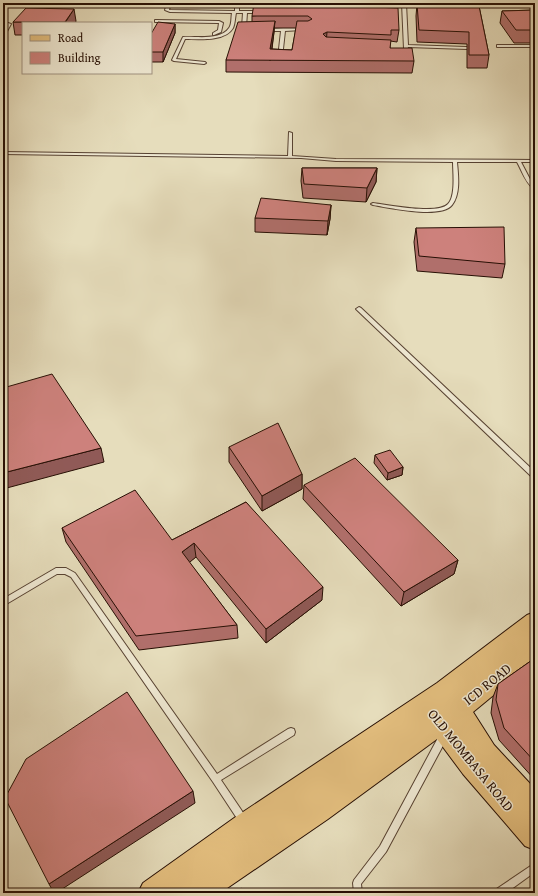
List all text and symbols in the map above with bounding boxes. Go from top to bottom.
legend [22,22,152,74]
text: Road [58,29,84,46]
text: Building [58,49,101,66]
street label: ICD ROAD [459,658,515,710]
street label: OLD MOMBASA ROAD [423,705,519,815]

